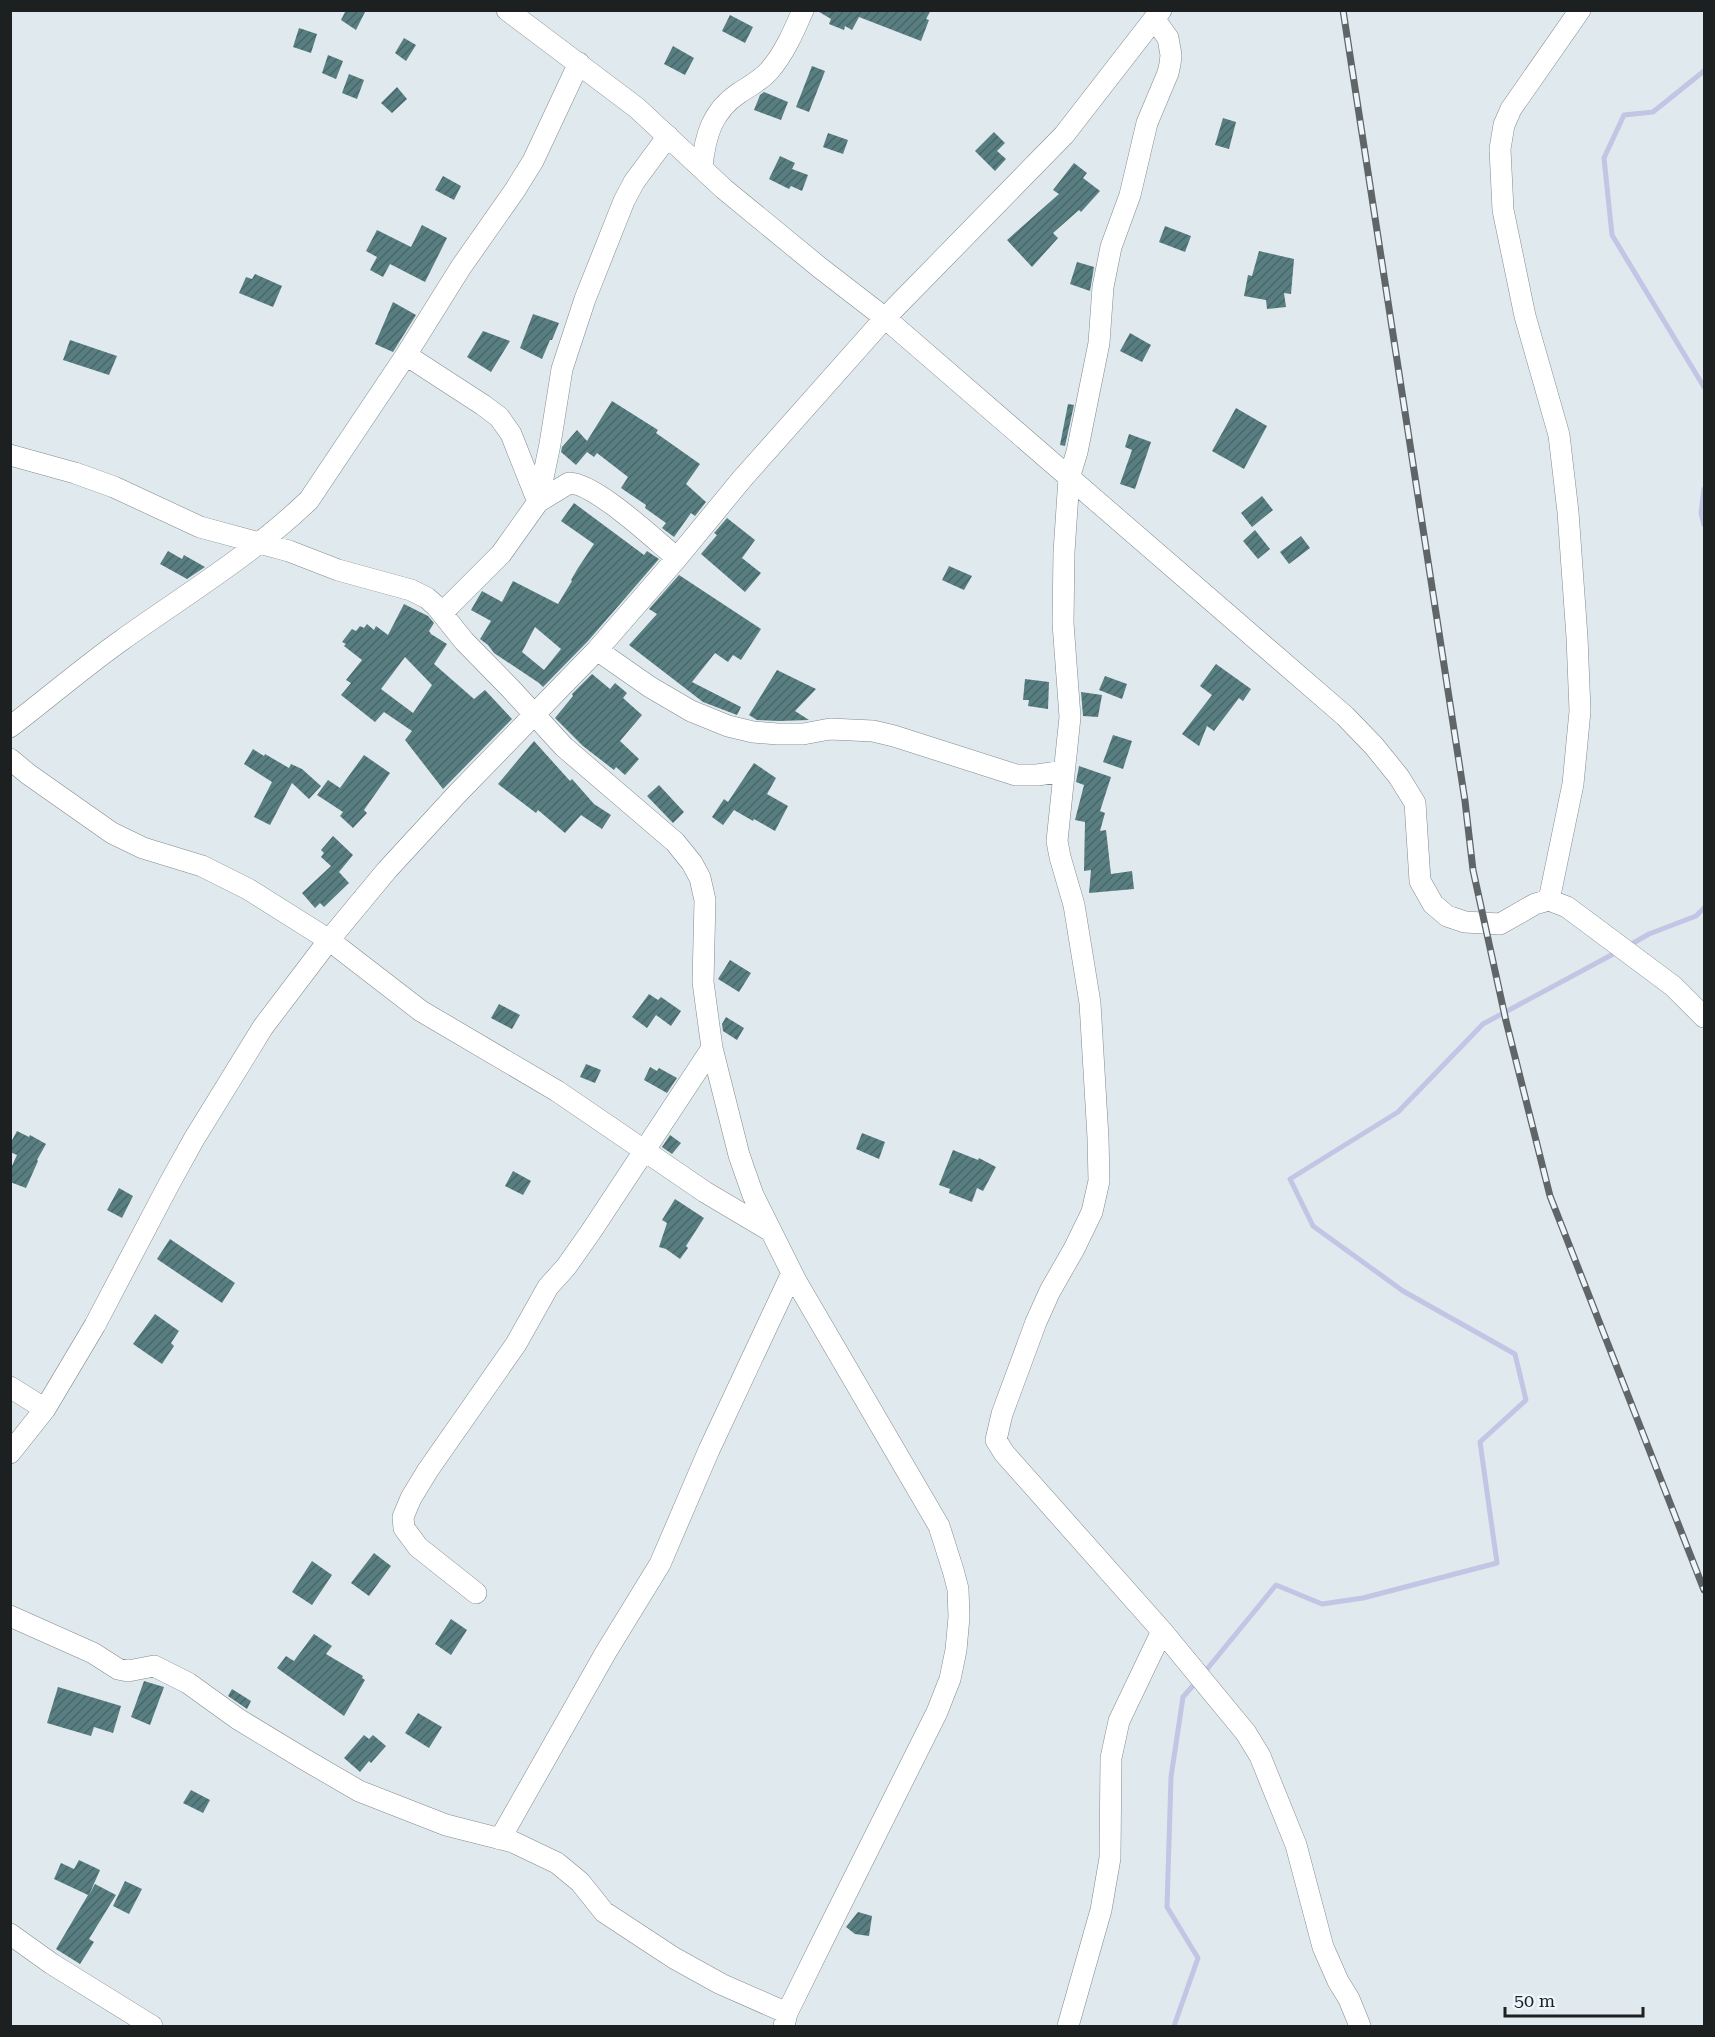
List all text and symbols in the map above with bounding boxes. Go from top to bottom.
scale bar [1505,1980,1643,2018]
text: 50 m [1514,1990,1555,2011]

